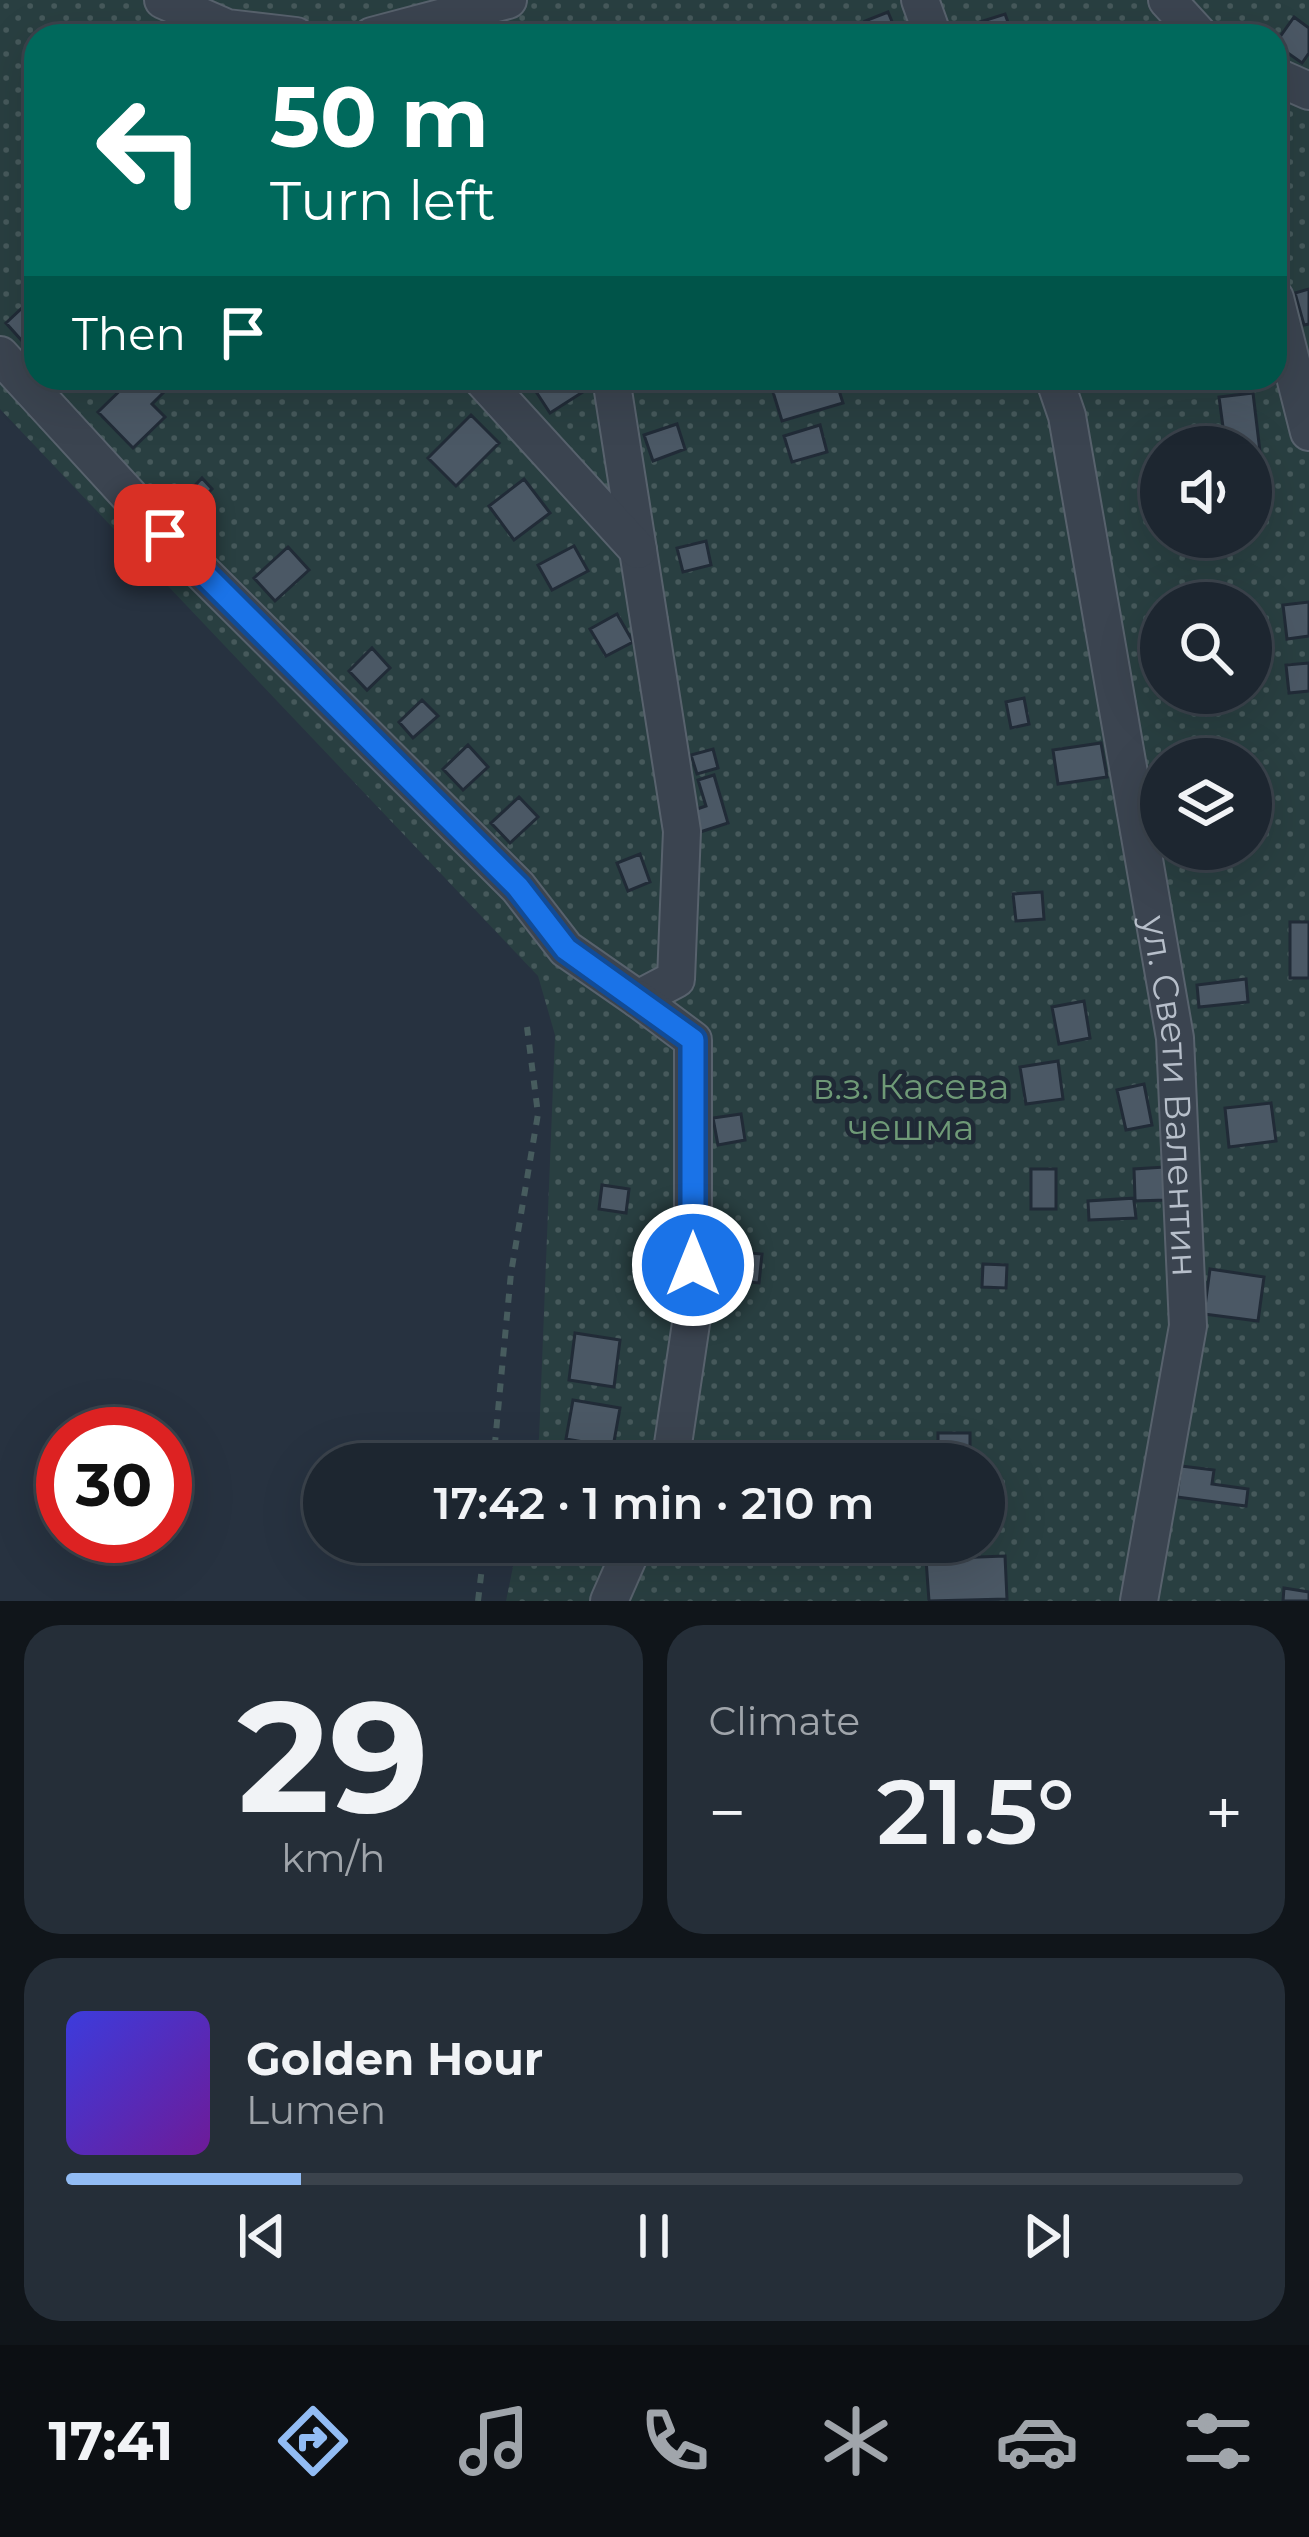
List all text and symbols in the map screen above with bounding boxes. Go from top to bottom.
text: 50 m [270,66,489,168]
icon: left [72,72,228,228]
text: Turn left [270,168,496,234]
icon: arrive [210,300,276,366]
text: Then [72,306,186,361]
map controls [1140,426,1272,870]
button: sound [1140,426,1272,558]
pin [114,484,216,586]
icon: arrive [132,502,198,568]
button: search [1140,582,1272,714]
button: layers [1140,738,1272,870]
street label: ул. Свети Валентин [1132,911,1208,1278]
park label: в.з. Касева чешма [813,1064,1009,1149]
position arrow [630,1202,756,1328]
speed limit sign: 30 [36,1407,192,1563]
text: 17:42 · 1 min · 210 m [434,1475,874,1530]
text: 29 [238,1661,429,1851]
text: Climate [709,1697,860,1745]
text: 21.5° [877,1757,1075,1867]
text: − [709,1772,746,1853]
text: + [1205,1772,1243,1853]
text: km/h [281,1834,385,1882]
text: Golden Hour [246,2031,543,2086]
text: Lumen [246,2086,386,2134]
icon: previous [229,2203,295,2269]
icon: pause [621,2203,687,2269]
icon: next [1014,2203,1080,2269]
icon: directions [271,2399,355,2483]
icon: music [452,2399,536,2483]
icon: phone [633,2399,717,2483]
icon: climate [814,2399,898,2483]
icon: car [995,2399,1079,2483]
icon: filters [1176,2399,1260,2483]
text: 17:41 [49,2408,173,2474]

